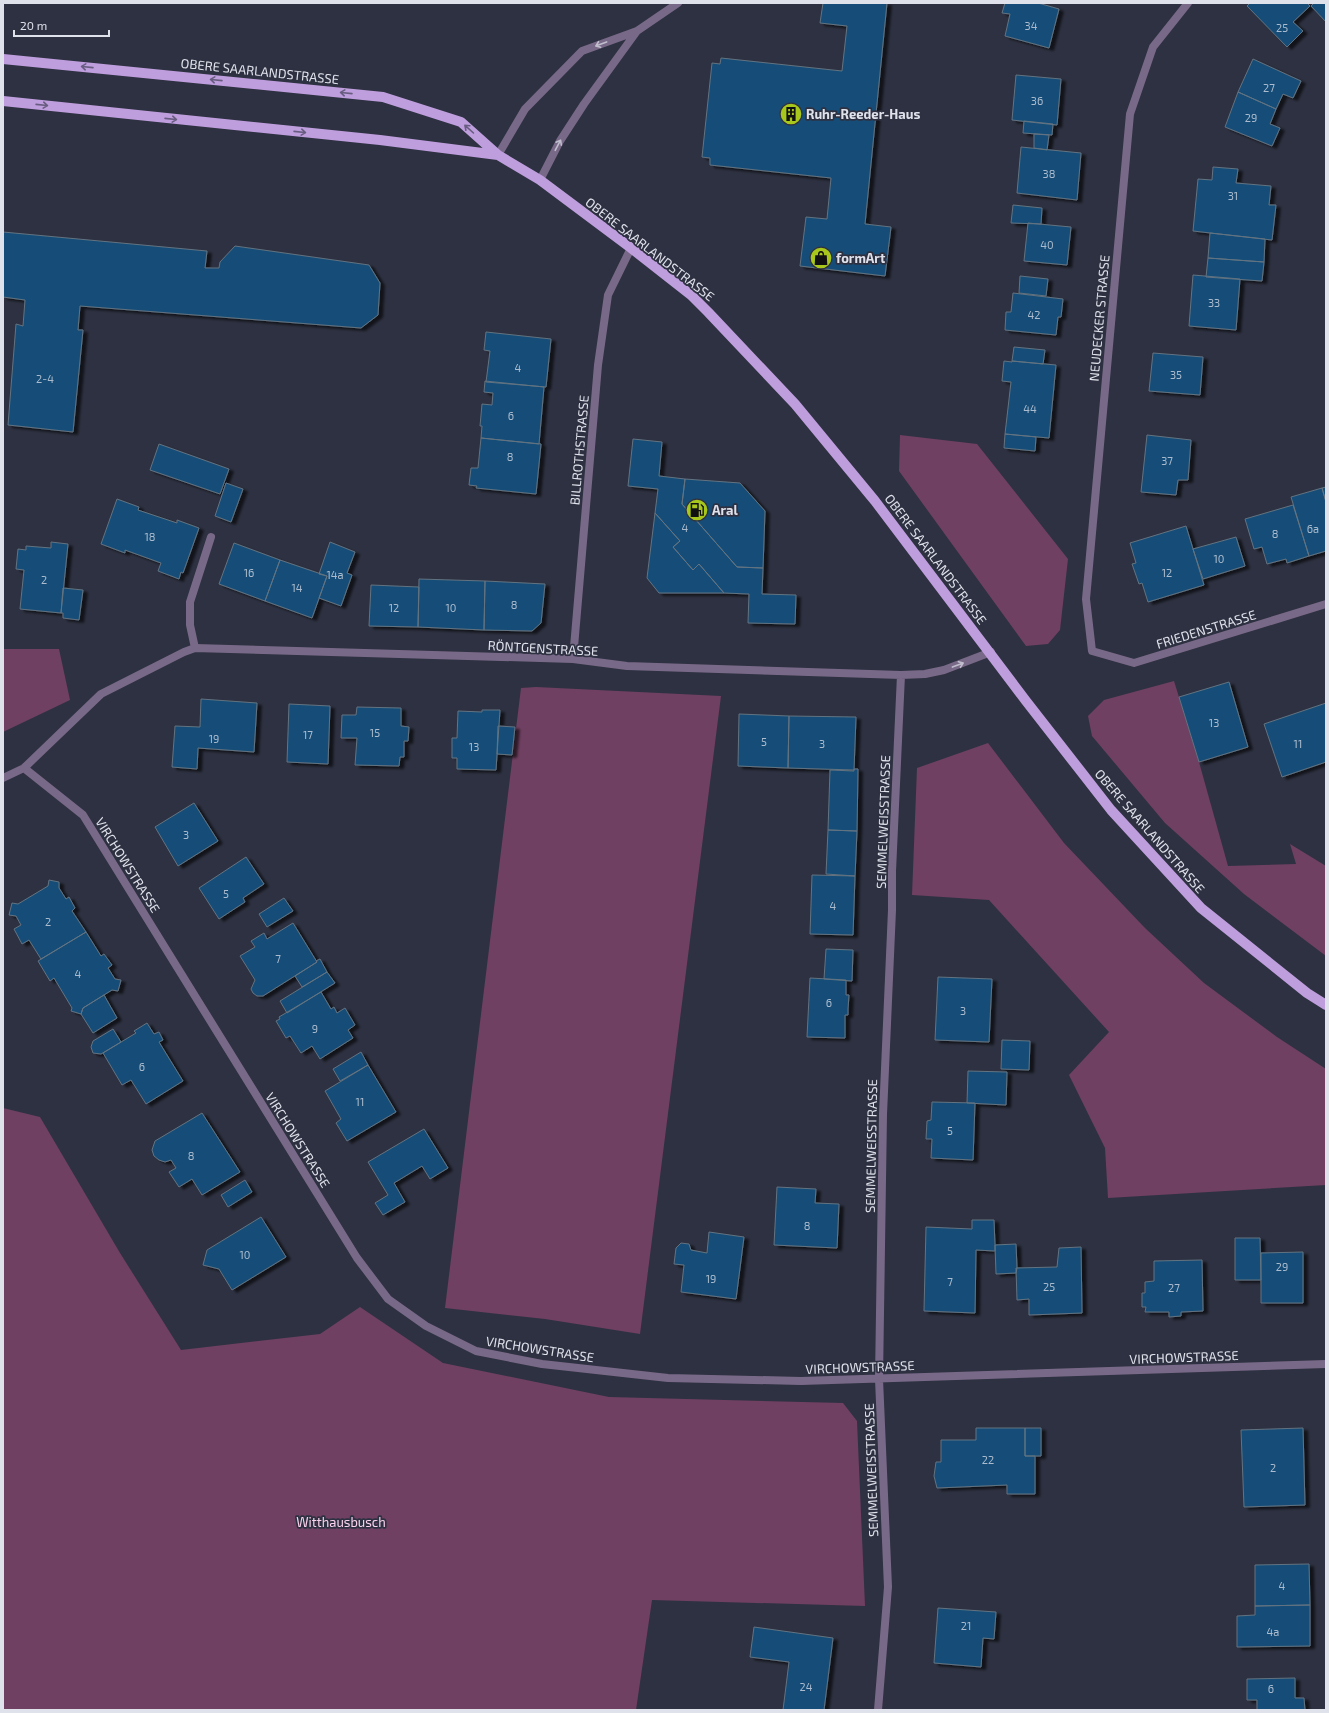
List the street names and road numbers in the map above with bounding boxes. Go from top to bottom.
street label: OBERE SAARLANDSTRASSE [180,55,340,87]
street label: OBERE SAARLANDSTRASSE [582,194,718,304]
street label: NEUDECKER STRASSE [1085,254,1113,382]
street label: BILLROTHSTRASSE [566,394,592,506]
street label: OBERE SAARLANDSTRASSE [882,491,990,627]
street label: FRIEDENSTRASSE [1154,606,1258,652]
street label: RÖNTGENSTRASSE [487,637,599,659]
street label: SEMMELWEISSTRASSE [873,755,893,889]
street label: OBERE SAARLANDSTRASSE [1092,766,1208,896]
street label: VIRCHOWSTRASSE [92,814,164,916]
street label: SEMMELWEISSTRASSE [862,1079,880,1213]
street label: VIRCHOWSTRASSE [262,1089,334,1191]
street label: VIRCHOWSTRASSE [485,1333,595,1365]
street label: VIRCHOWSTRASSE [1129,1347,1239,1367]
street label: VIRCHOWSTRASSE [805,1357,915,1377]
street label: SEMMELWEISSTRASSE [861,1403,881,1537]

